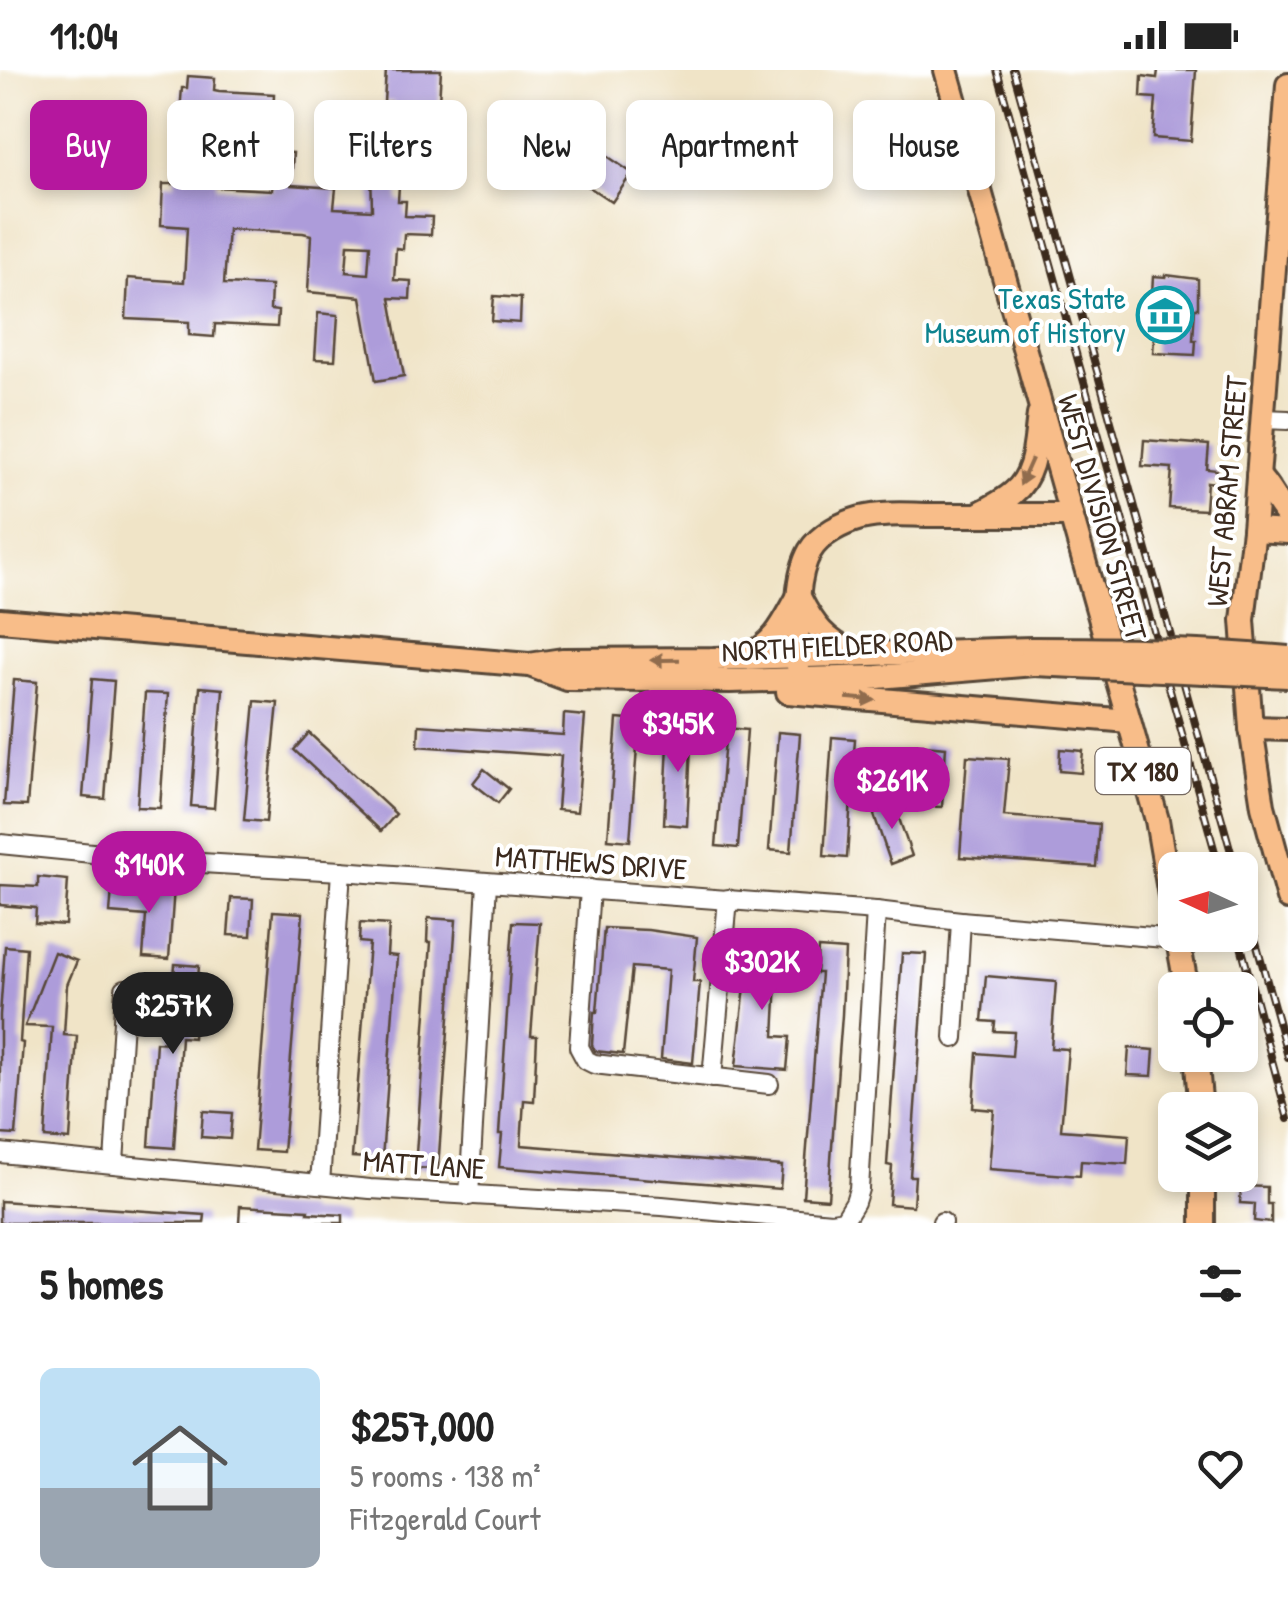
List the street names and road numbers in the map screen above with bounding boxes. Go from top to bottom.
street label: WEST ABRAM STREET [1196,373,1256,608]
street label: WEST DIVISION STREET [1049,389,1157,646]
street label: NORTH FIELDER ROAD [721,619,954,671]
road number: TX 180 [1096,748,1190,794]
street label: MATTHEWS DRIVE [494,835,688,889]
street label: MATT LANE [362,1140,486,1188]

